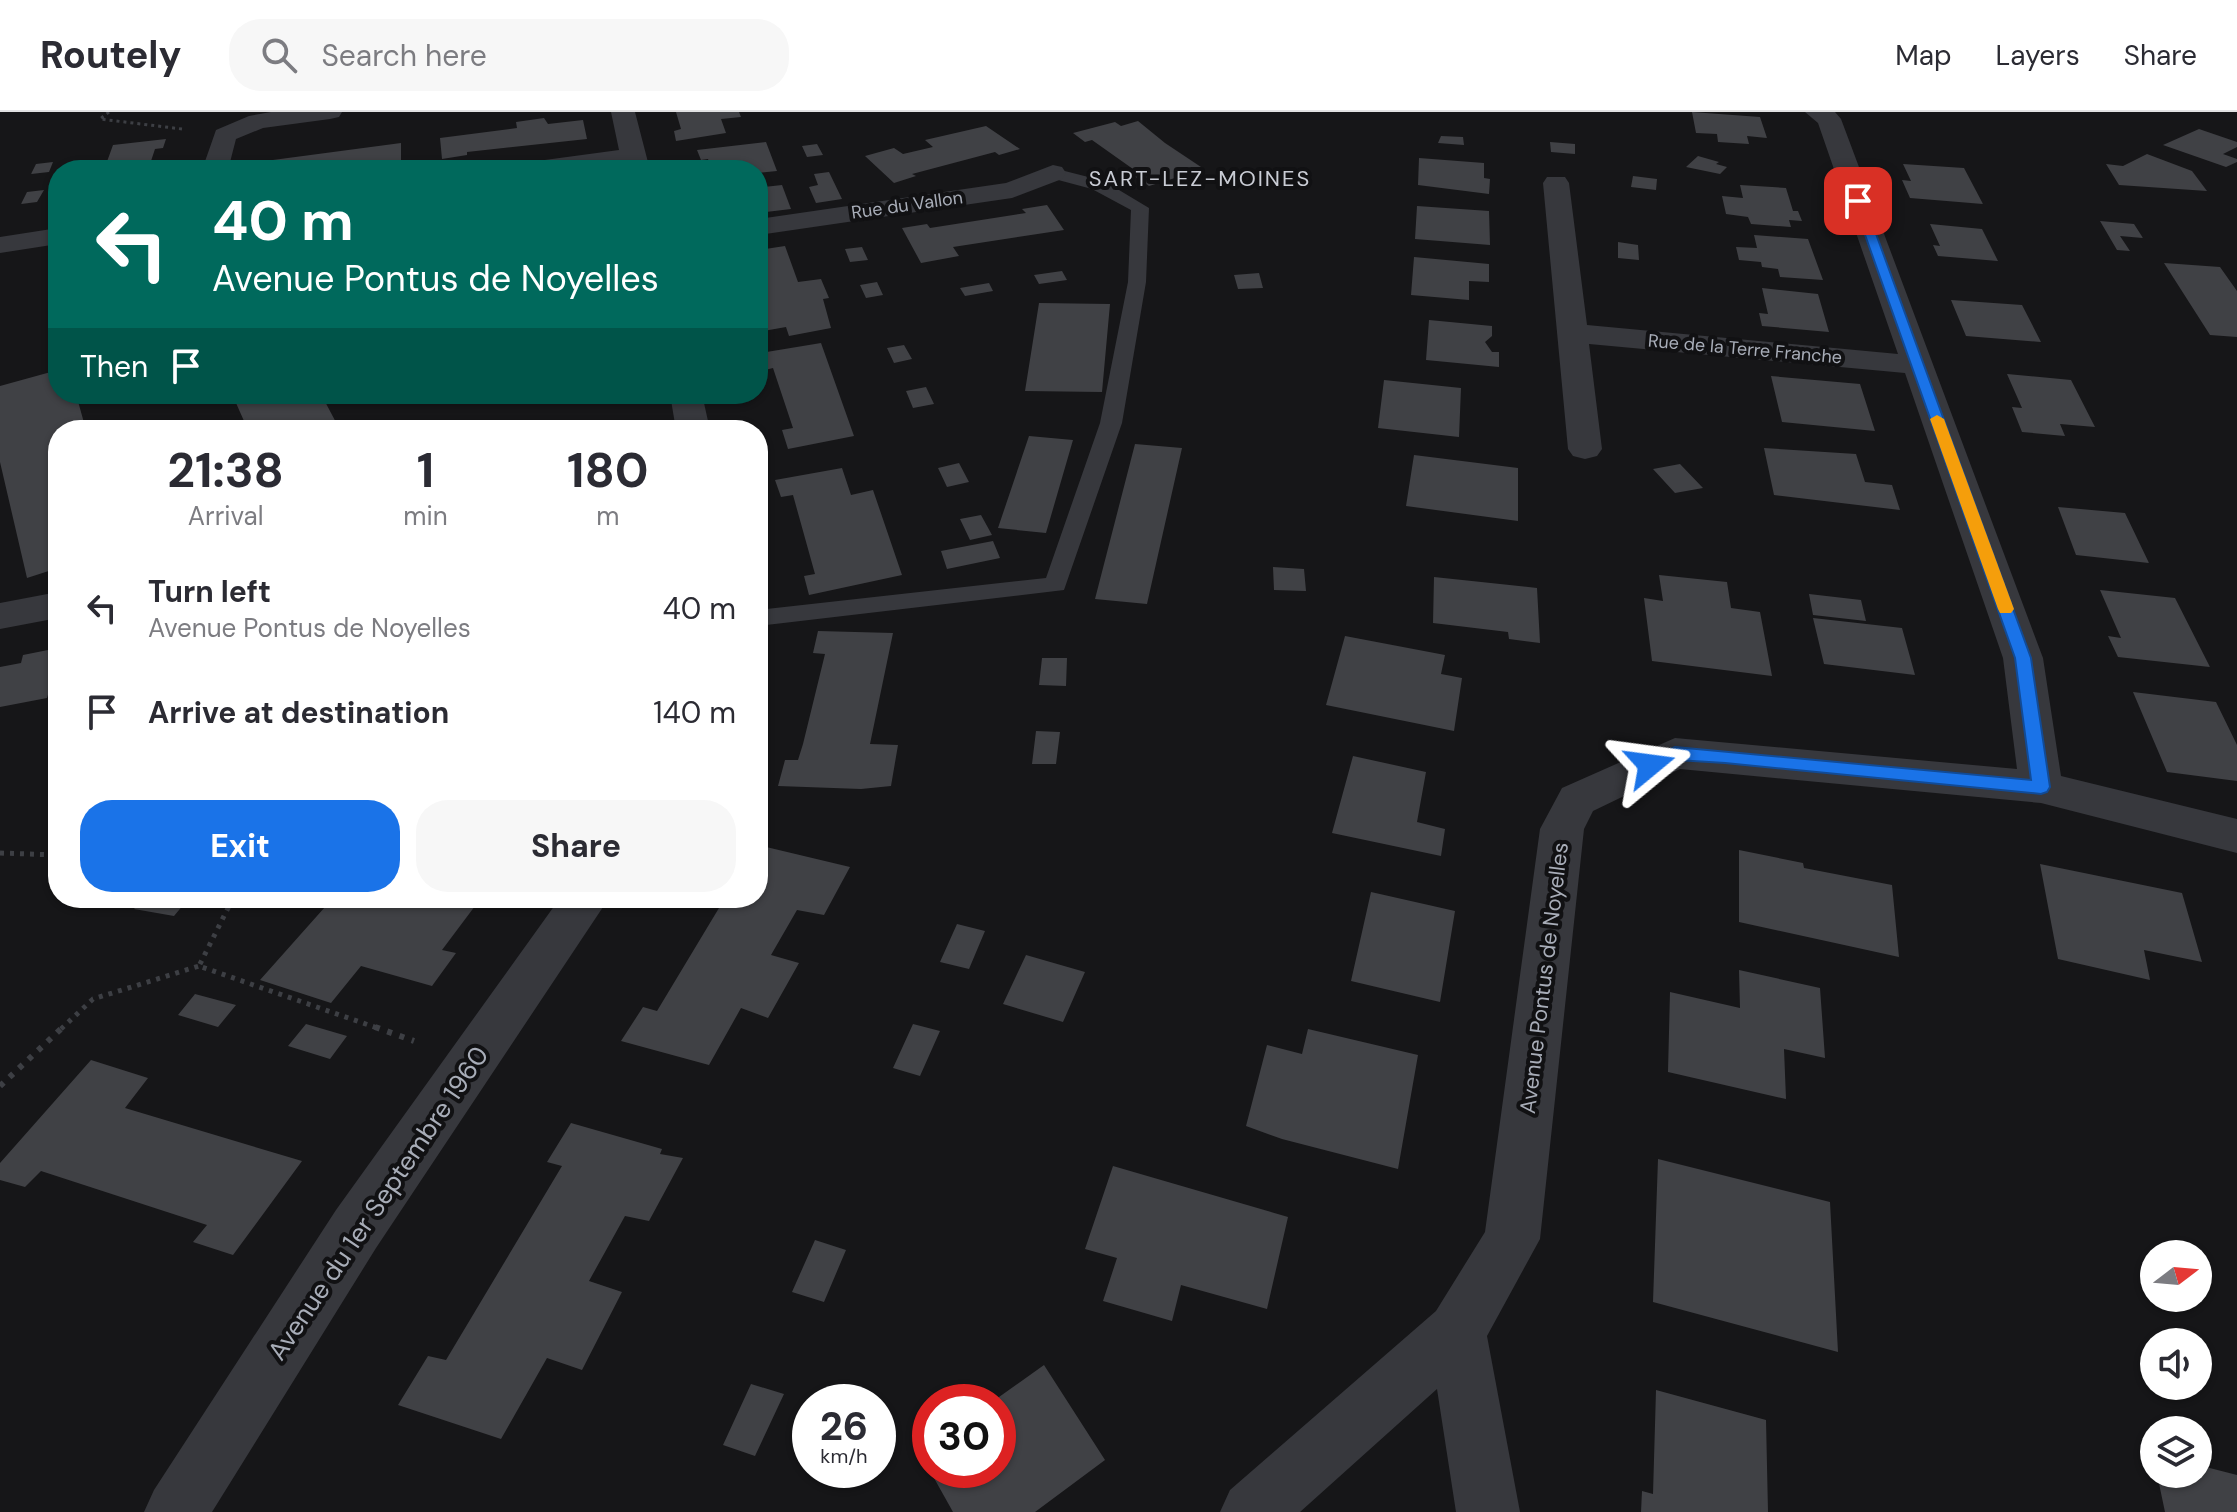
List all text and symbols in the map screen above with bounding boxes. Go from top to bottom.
search box [229,19,789,91]
text: Routely [40,30,181,80]
icon: search [257,33,301,77]
text: Search here [321,36,487,75]
text: Map [1895,37,1952,74]
text: Layers [1996,37,2080,74]
text: Share [2124,37,2197,74]
district label: SART-LEZ-MOINES [1089,164,1311,193]
pin [1824,167,1892,235]
icon: arrive [1836,179,1880,223]
text: 40 m [212,184,354,257]
street label: Rue du Vallon [850,185,964,225]
icon: left [80,192,184,296]
text: Avenue Pontus de Noyelles [212,255,659,302]
street label: Rue de la Terre Franche [1647,329,1843,369]
icon: arrive [164,344,208,388]
text: Then [80,347,148,386]
text: 21:38 [167,439,284,502]
text: 1 [417,439,434,502]
text: 180 [567,439,649,502]
text: Arrival [188,499,264,533]
text: min [403,499,448,533]
text: m [596,499,619,533]
text: Turn left [148,572,271,611]
icon: left [80,586,124,630]
text: 40 m [663,589,736,628]
text: Avenue Pontus de Noyelles [148,611,471,645]
icon: arrive [80,690,124,734]
text: Arrive at destination [148,693,449,732]
text: 140 m [653,693,736,732]
position arrow [1608,723,1692,807]
button: Exit [80,800,400,892]
button: Share [416,800,736,892]
street label: Avenue Pontus de Noyelles [1513,841,1575,1115]
street label: Avenue du 1er Septembre 1960 [260,1039,496,1367]
north arrow [2140,1240,2212,1312]
map controls [2140,1240,2212,1488]
button: sound [2140,1328,2212,1400]
speed limit sign: 30 [912,1384,1016,1488]
text: 26 [820,1400,868,1452]
button: layers [2140,1416,2212,1488]
text: km/h [820,1443,868,1469]

